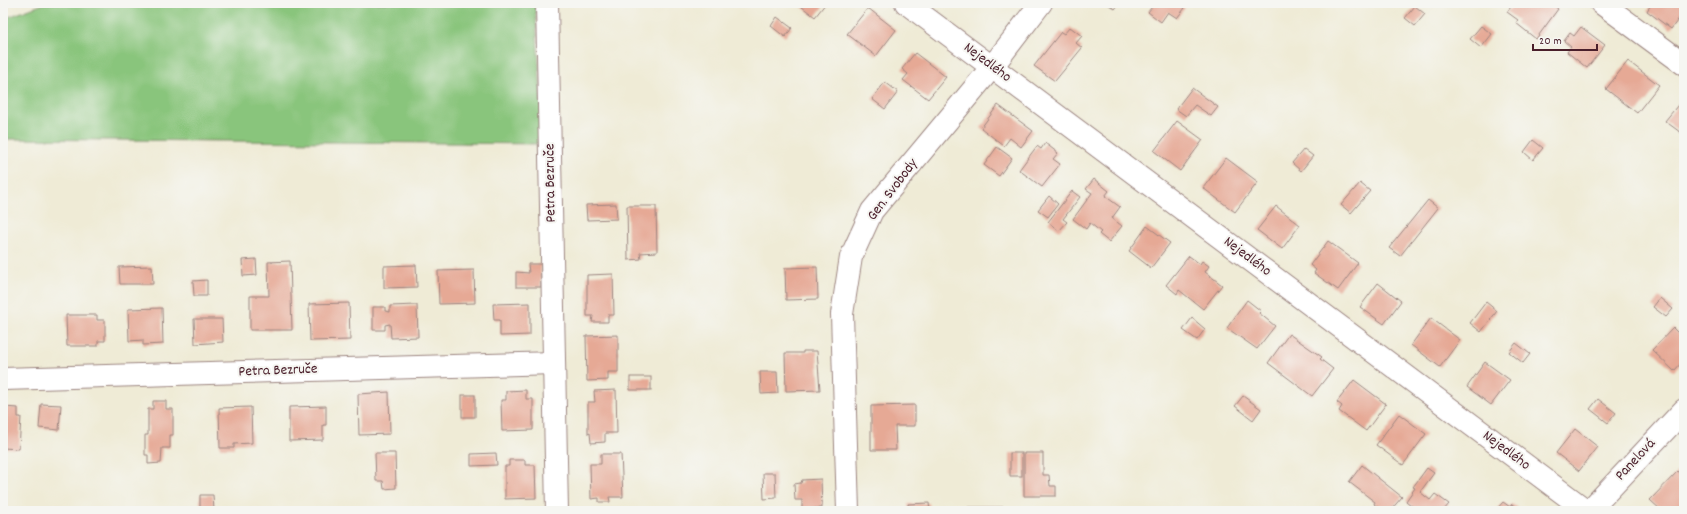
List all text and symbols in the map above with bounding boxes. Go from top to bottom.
scale bar [1533,26,1597,52]
text: 20 m [1539,33,1562,50]
street label: Nejedlého [958,38,1016,89]
street label: Petra Bezruče [539,143,563,223]
street label: Gen. Svobody [862,154,924,226]
street label: Nejedlého [1218,232,1276,283]
street label: Petra Bezruče [238,359,318,383]
street label: Nejedlého [1477,426,1535,477]
street label: Panelová [1610,433,1662,486]

